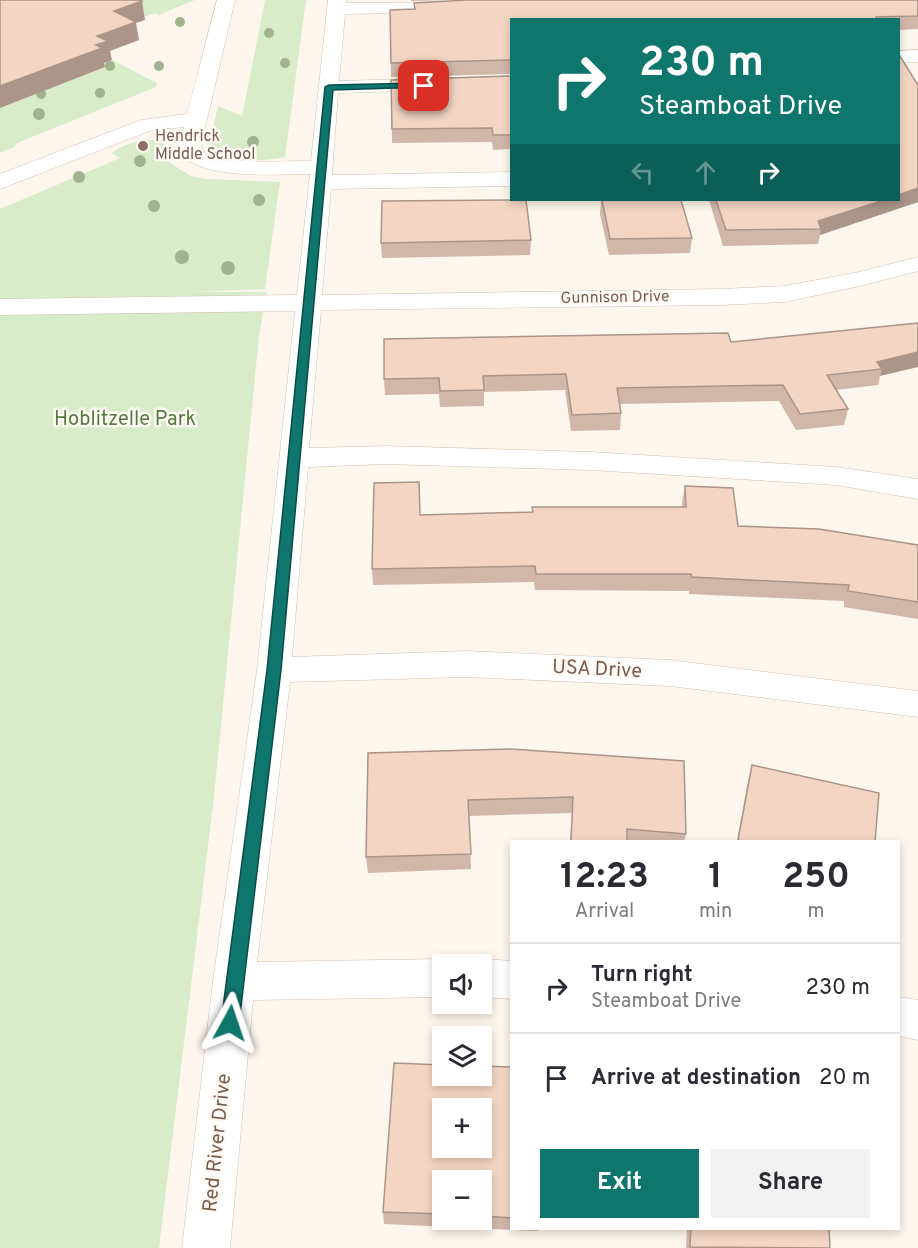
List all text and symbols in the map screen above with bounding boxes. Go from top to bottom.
text: 230 m [639,38,764,91]
icon: right [540,42,618,120]
pin [398,60,449,111]
icon: arrive [407,69,440,102]
text: Steamboat Drive [639,90,842,124]
place label: Hendrick Middle School [155,127,255,165]
marker: Hendrick Middle School [136,139,150,153]
icon: left [626,156,659,189]
icon: ahead [689,156,722,189]
icon: right [752,156,785,189]
street label: Gunnison Drive [560,287,670,309]
park label: Hoblitzelle Park [54,407,196,433]
street label: USA Drive [551,655,643,685]
text: 12:23 [560,855,649,901]
text: 1 [708,855,723,901]
text: 250 [782,855,850,901]
text: Arrival [575,899,634,925]
text: min [699,899,732,925]
text: m [808,899,825,925]
map controls [432,954,492,1230]
button: sound [432,954,492,1014]
text: Turn right [591,962,693,989]
icon: right [540,972,573,1005]
text: 230 m [806,975,870,1002]
text: Steamboat Drive [591,989,741,1015]
position arrow [198,991,262,1055]
button: layers [432,1026,492,1086]
icon: arrive [540,1062,573,1095]
text: Arrive at destination [591,1065,801,1092]
text: 20 m [819,1065,870,1092]
street label: Red River Drive [198,1072,238,1214]
button: + [432,1098,492,1158]
button: Exit [540,1149,699,1218]
button: Share [711,1149,870,1218]
button: − [432,1170,492,1230]

